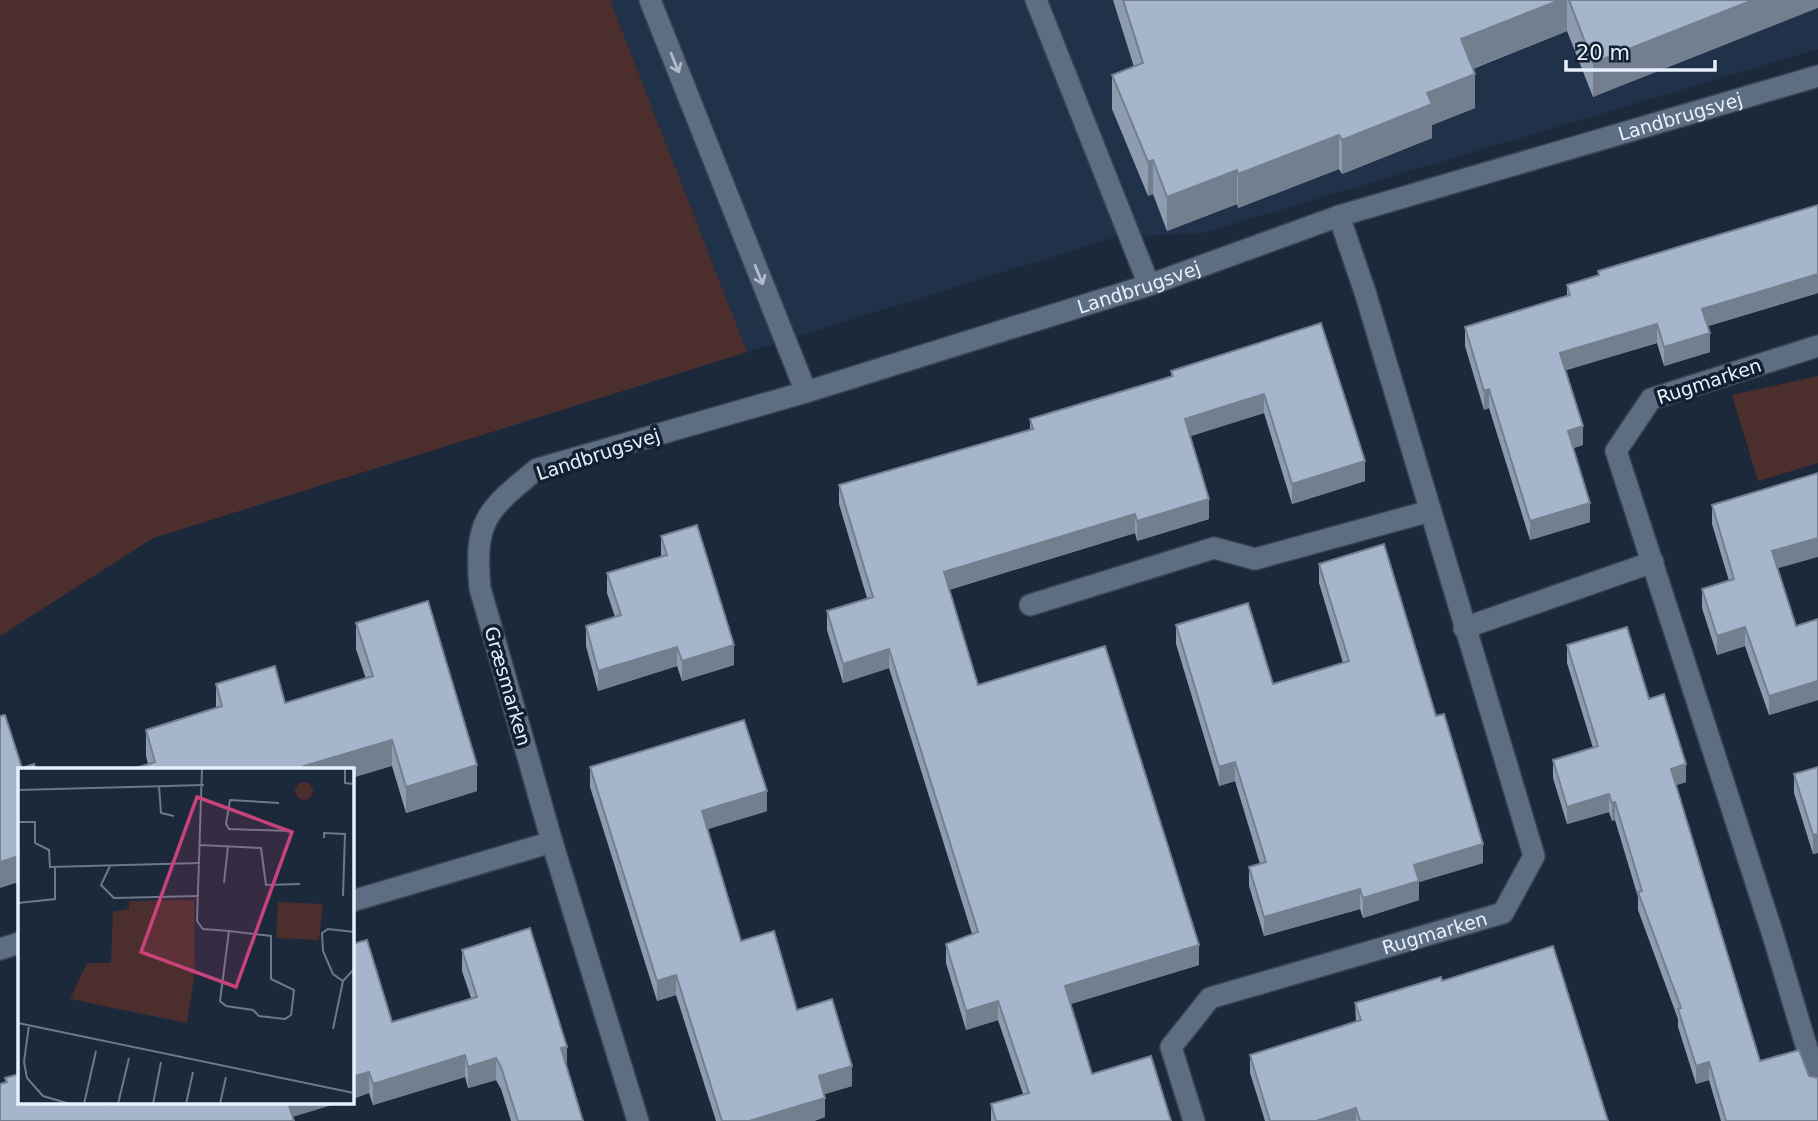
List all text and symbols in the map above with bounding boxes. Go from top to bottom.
scale bar [1566,28,1715,72]
text: 20 m [1576,41,1630,65]
one-way arrow [670,52,683,74]
street label: Landbrugsvej [1615,88,1745,145]
street label: Landbrugsvej [1074,256,1203,318]
one-way arrow [754,264,767,285]
street label: Rugmarken [1654,354,1764,408]
street label: Landbrugsvej [534,424,662,484]
street label: Græsmarken [480,624,536,748]
inset map [18,768,354,1104]
street label: Rugmarken [1379,907,1490,959]

